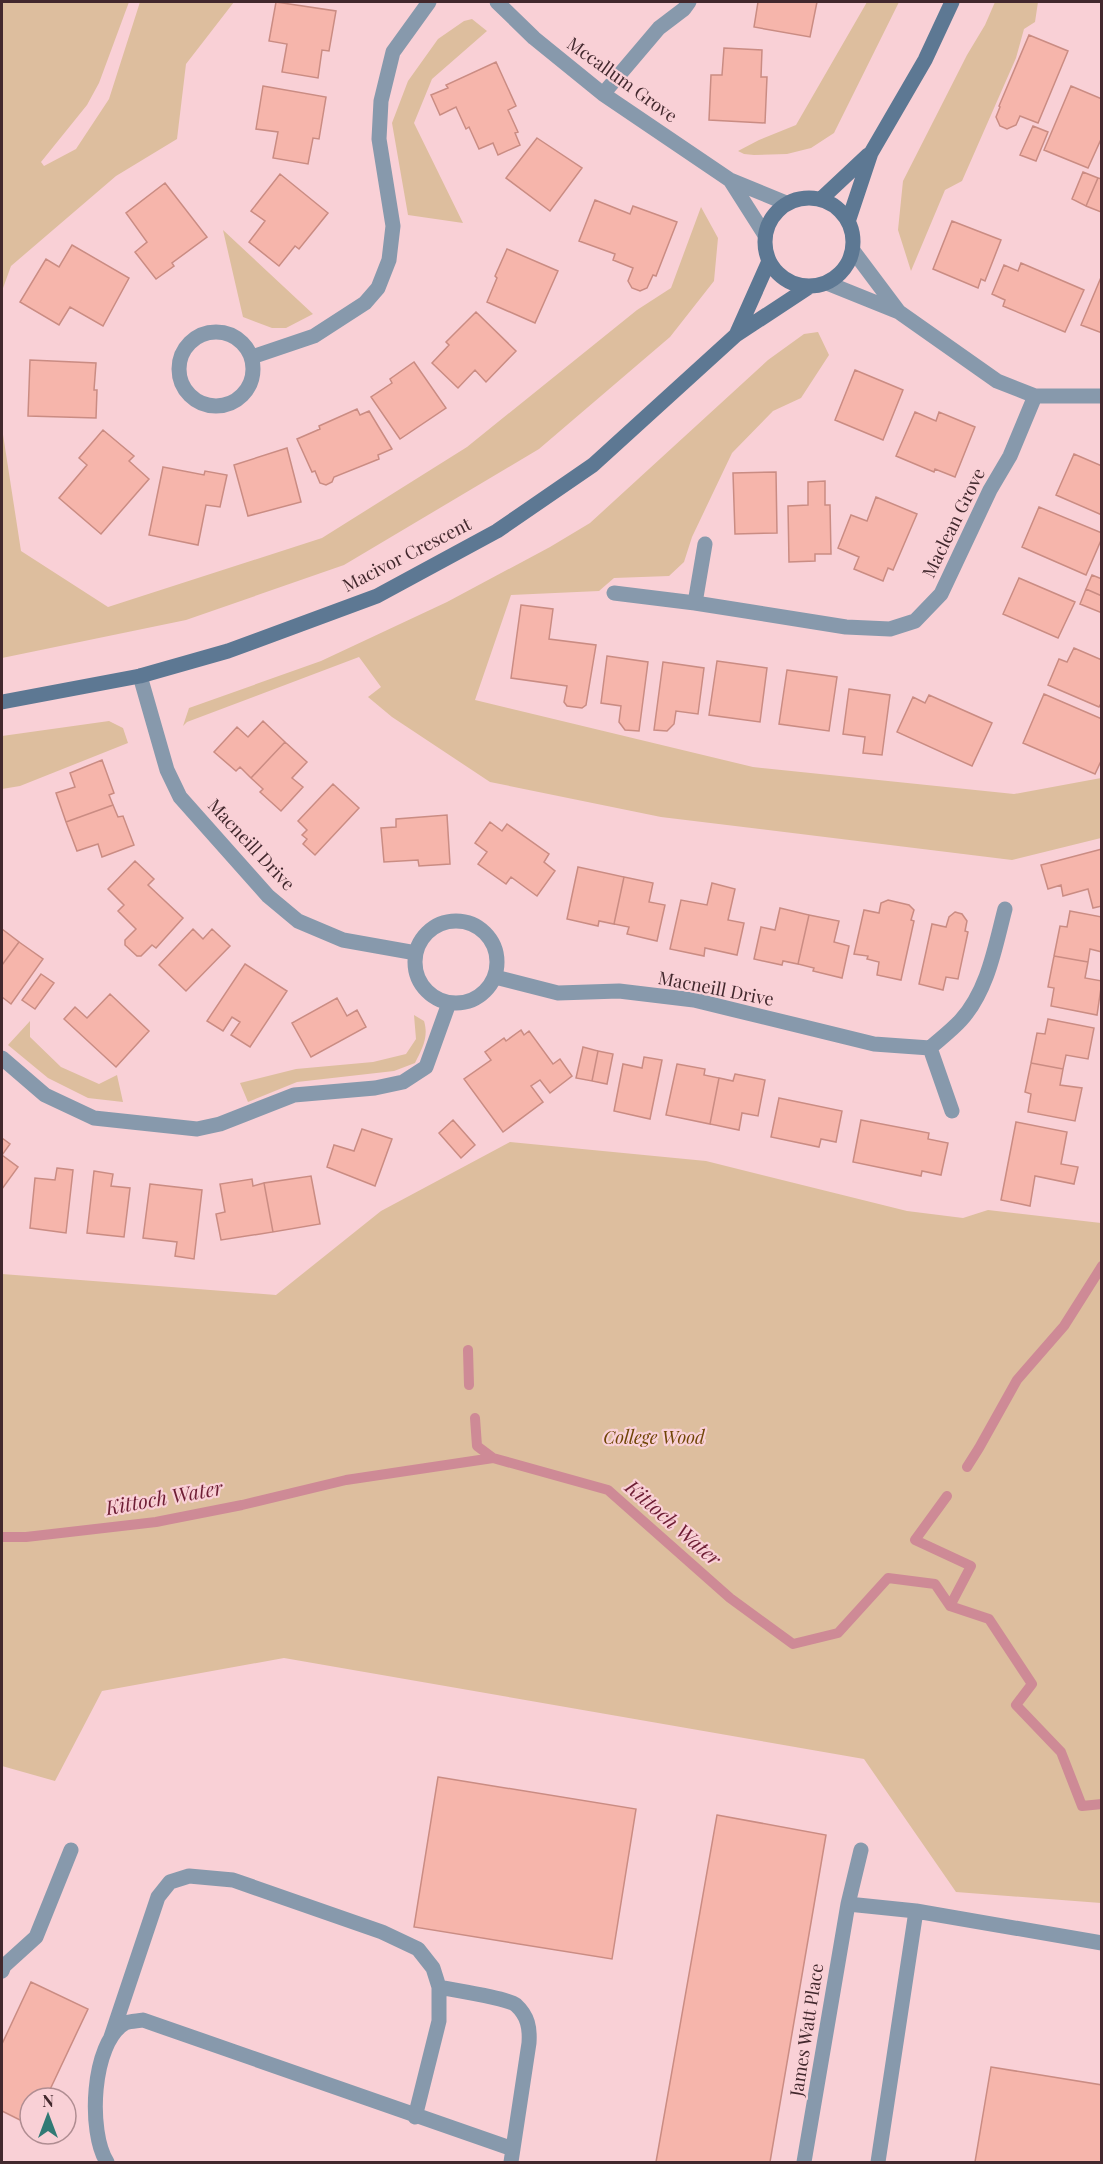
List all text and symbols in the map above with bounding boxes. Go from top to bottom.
street label: Mccallum Grove [563,31,683,127]
street label: Maclean Grove [916,464,990,581]
street label: Macivor Crescent [338,511,476,597]
street label: Macneill Drive [203,793,300,895]
street label: Macneill Drive [656,965,776,1011]
park label: College Wood [603,1425,706,1449]
water label: Kittoch Water [620,1472,729,1572]
water label: Kittoch Water [102,1473,226,1520]
street label: James Watt Place [783,1962,828,2099]
north arrow [18,2086,78,2146]
text: N [42,2090,54,2111]

